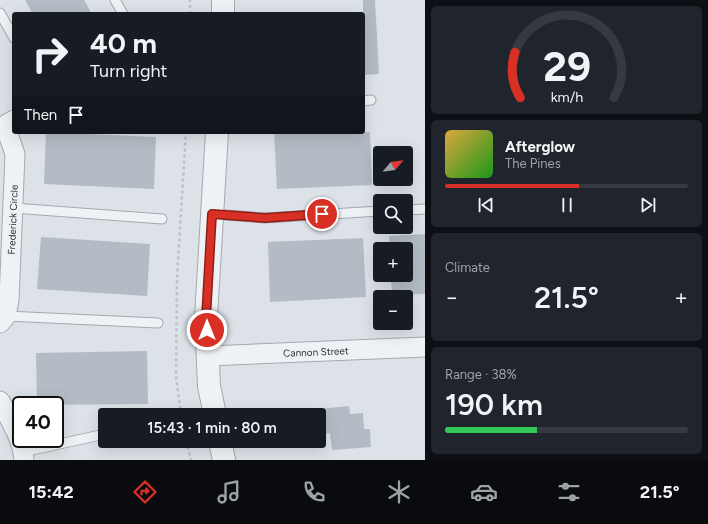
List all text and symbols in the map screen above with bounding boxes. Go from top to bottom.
text: 40 m [90,26,157,60]
icon: right [24,28,76,80]
text: 29 [542,41,591,91]
text: Turn right [90,60,167,82]
text: km/h [550,87,583,105]
icon: arrive [65,104,87,126]
text: Then [24,106,57,124]
text: Afterglow [505,138,575,156]
north arrow [373,146,413,186]
map controls [373,146,413,330]
text: The Pines [505,156,561,171]
street label: Frederick Circle [4,184,20,255]
button: search [373,194,413,234]
icon: previous [475,194,497,216]
icon: pause [556,194,578,216]
icon: next [637,194,659,216]
pin [305,197,339,231]
icon: arrive [311,203,333,225]
button: + [373,242,413,282]
text: Climate [445,260,490,275]
text: 21.5° [534,279,599,316]
text: − [445,284,459,311]
text: + [674,284,688,311]
button: − [373,290,413,330]
position arrow [186,309,228,351]
street label: Cannon Street [283,344,349,359]
text: Range · 38% [445,367,517,382]
text: 190 km [445,386,543,423]
speed limit sign: 40 [12,396,64,448]
text: 15:43 · 1 min · 80 m [147,419,277,437]
icon: directions [131,478,159,506]
icon: music [215,478,243,506]
icon: phone [300,478,328,506]
icon: climate [385,478,413,506]
icon: car [470,478,498,506]
icon: filters [555,478,583,506]
text: 15:42 [28,481,74,503]
text: 21.5° [640,481,679,503]

